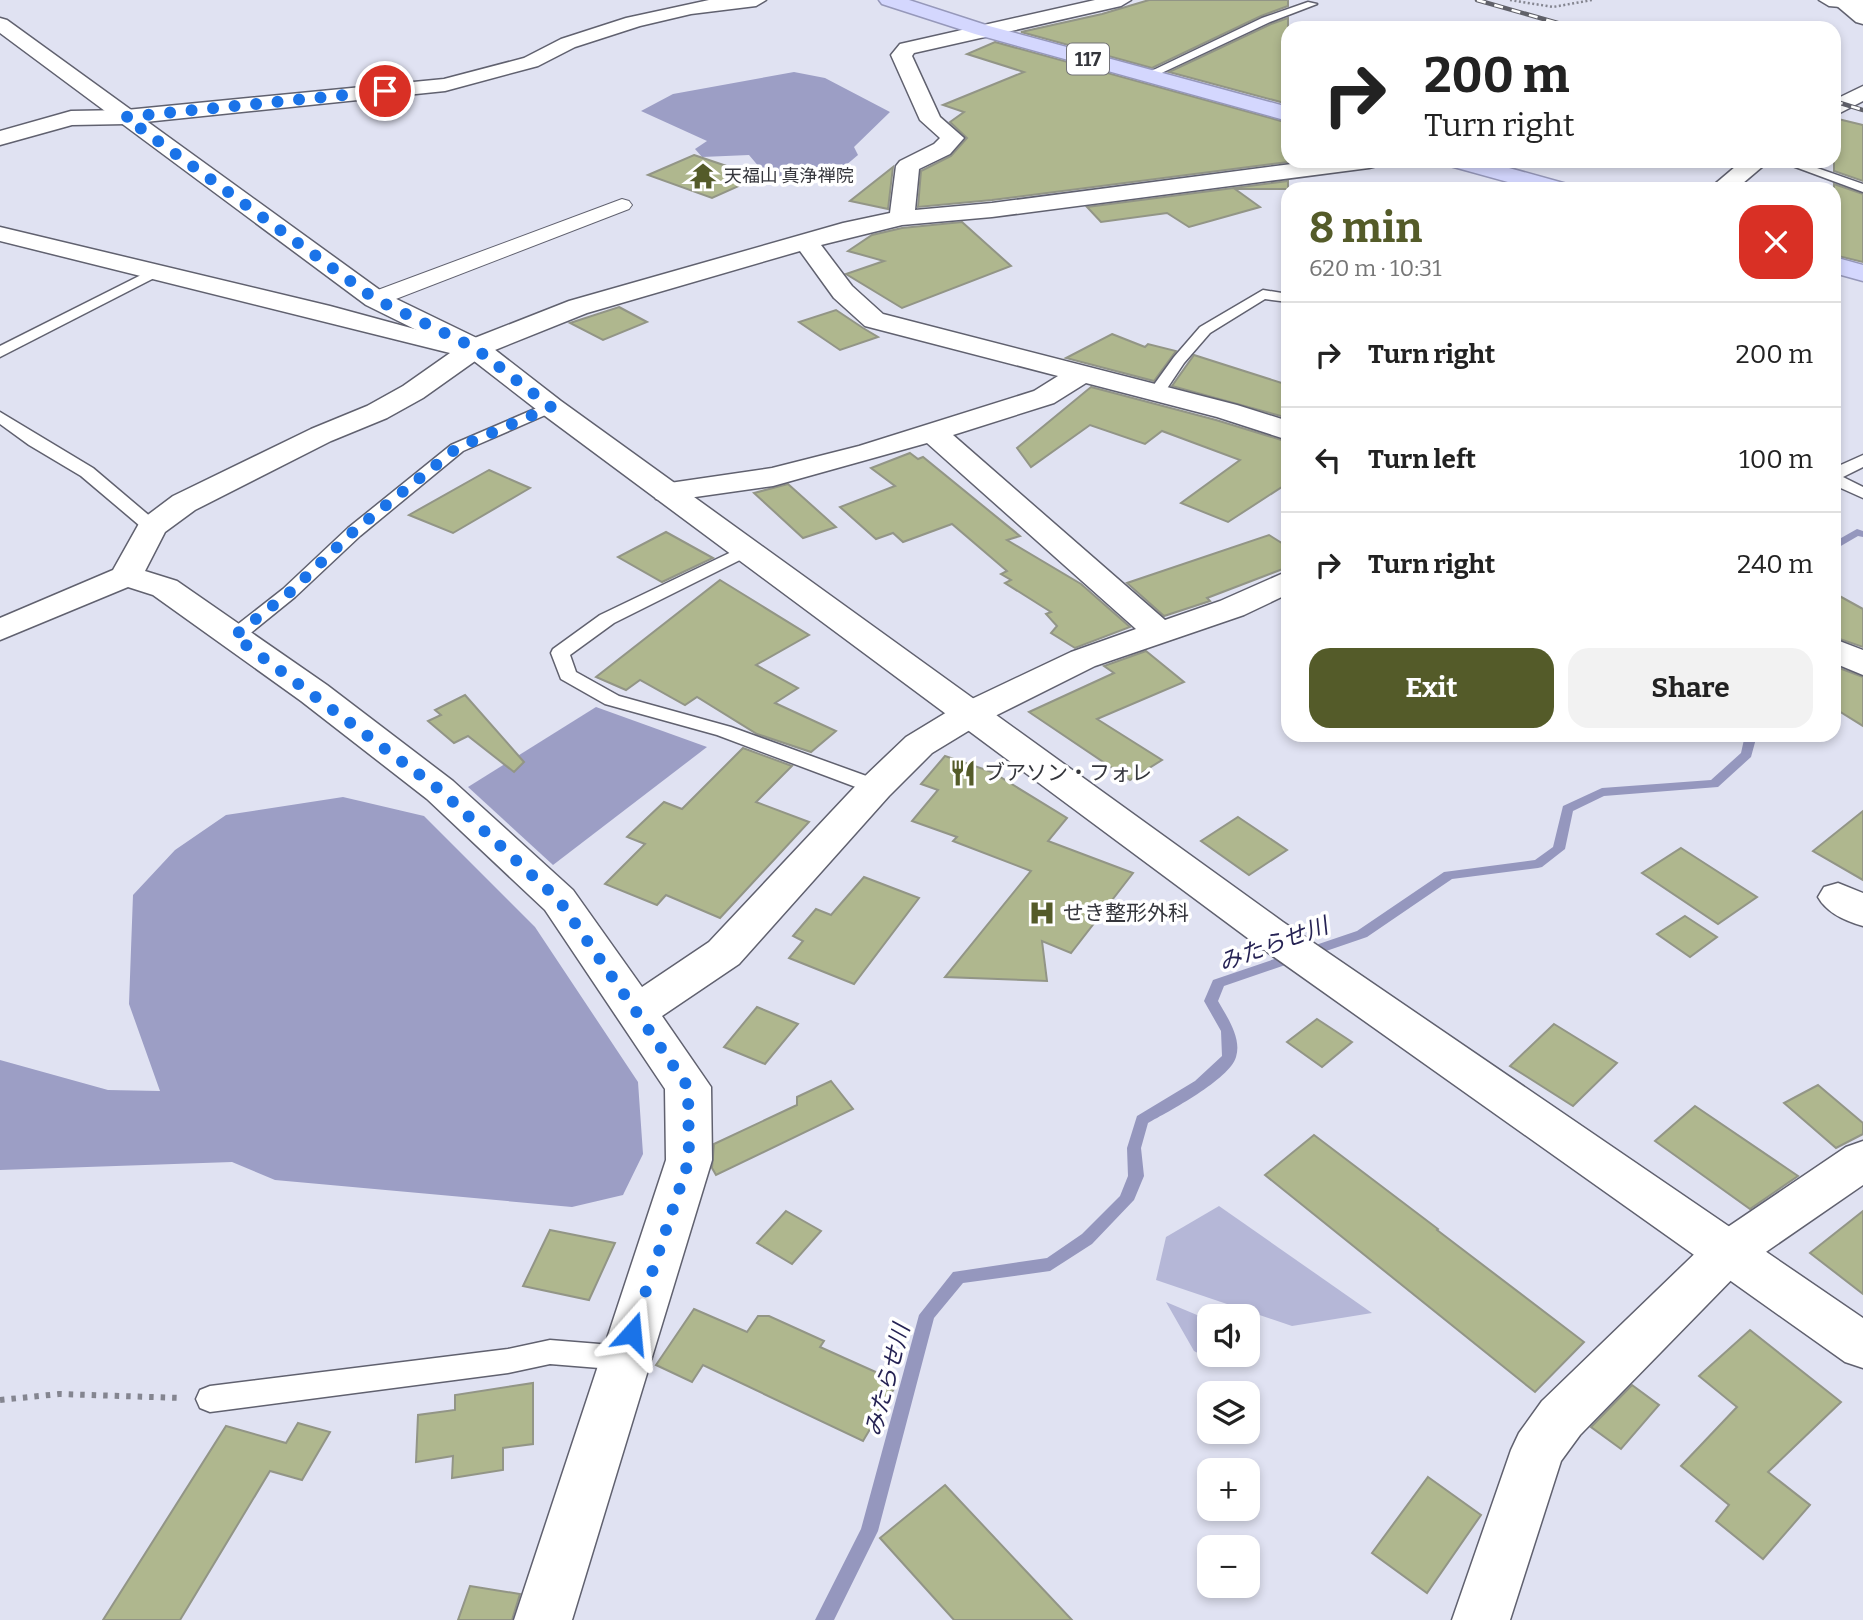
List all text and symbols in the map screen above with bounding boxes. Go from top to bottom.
road number: 117 [1067,44,1109,74]
text: 200 m [1424,46,1569,105]
icon: right [1309,49,1400,140]
pin [355,61,415,121]
icon: arrive [366,72,404,110]
text: Turn right [1424,106,1575,144]
temple icon: 天福山 真浄禅院 [688,161,718,191]
place label: 天福山 真浄禅院 [724,165,854,187]
text: 8 min [1309,203,1422,253]
button: close [1739,205,1813,279]
text: 620 m · 10:31 [1309,254,1442,282]
icon: right [1309,336,1347,374]
text: Turn right [1368,339,1495,370]
text: 200 m [1736,339,1813,370]
icon: left [1309,441,1347,479]
text: Turn left [1368,444,1476,475]
text: 100 m [1739,444,1813,475]
icon: right [1309,546,1347,584]
text: Turn right [1368,549,1495,580]
text: 240 m [1737,549,1813,580]
button: Exit [1309,648,1554,728]
button: Share [1568,648,1813,728]
restaurant icon: ブアソン・フォレ [948,758,978,788]
place label: ブアソン・フォレ [984,760,1152,786]
hospital icon: せき整形外科 [1027,898,1057,928]
place label: せき整形外科 [1063,900,1189,926]
water label: みたらせ川 [1214,910,1334,977]
position arrow [595,1296,669,1370]
map controls [1197,1304,1260,1598]
button: sound [1197,1304,1260,1367]
water label: みたらせ川 [859,1318,916,1439]
button: layers [1197,1381,1260,1444]
button: + [1197,1458,1260,1521]
button: − [1197,1535,1260,1598]

